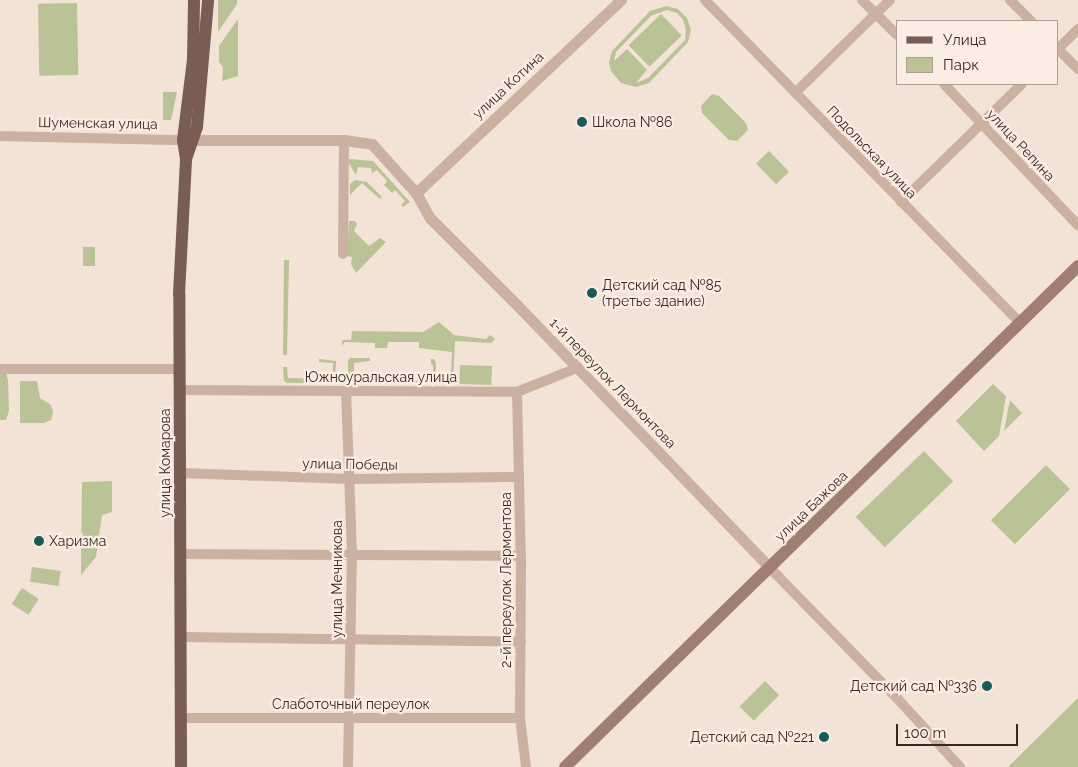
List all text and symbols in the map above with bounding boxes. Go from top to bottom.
legend [896,20,1058,85]
text: Улица [943,31,987,49]
street label: улица Котина [469,48,547,122]
text: Парк [943,56,979,74]
street label: Подольская улица [823,102,921,202]
street label: улица Репина [983,106,1059,184]
street label: Шуменская улица [38,114,158,132]
place label: Школа №86 [592,114,672,130]
marker: Школа №86 [576,116,588,128]
place label: Детский сад №85 (третье здание) [602,277,721,310]
marker: Детский сад №85 (третье здание) [586,287,598,299]
street label: 1-й переулок Лермонтова [546,314,680,452]
street label: Южноуральская улица [305,369,457,385]
street label: улица Комарова [157,408,173,518]
street label: улица Победы [302,455,398,473]
street label: улица Бажова [771,467,851,545]
street label: 2-й переулок Лермонтова [498,492,514,668]
street label: улица Мечникова [329,520,345,638]
place label: Харизма [49,533,106,549]
marker: Харизма [33,535,45,547]
place label: Детский сад №336 [850,678,977,694]
marker: Детский сад №336 [981,680,993,692]
street label: Слаботочный переулок [272,696,430,712]
scale bar [898,714,1020,746]
text: 100 m [904,724,946,742]
place label: Детский сад №221 [690,729,814,745]
marker: Детский сад №221 [818,731,830,743]

